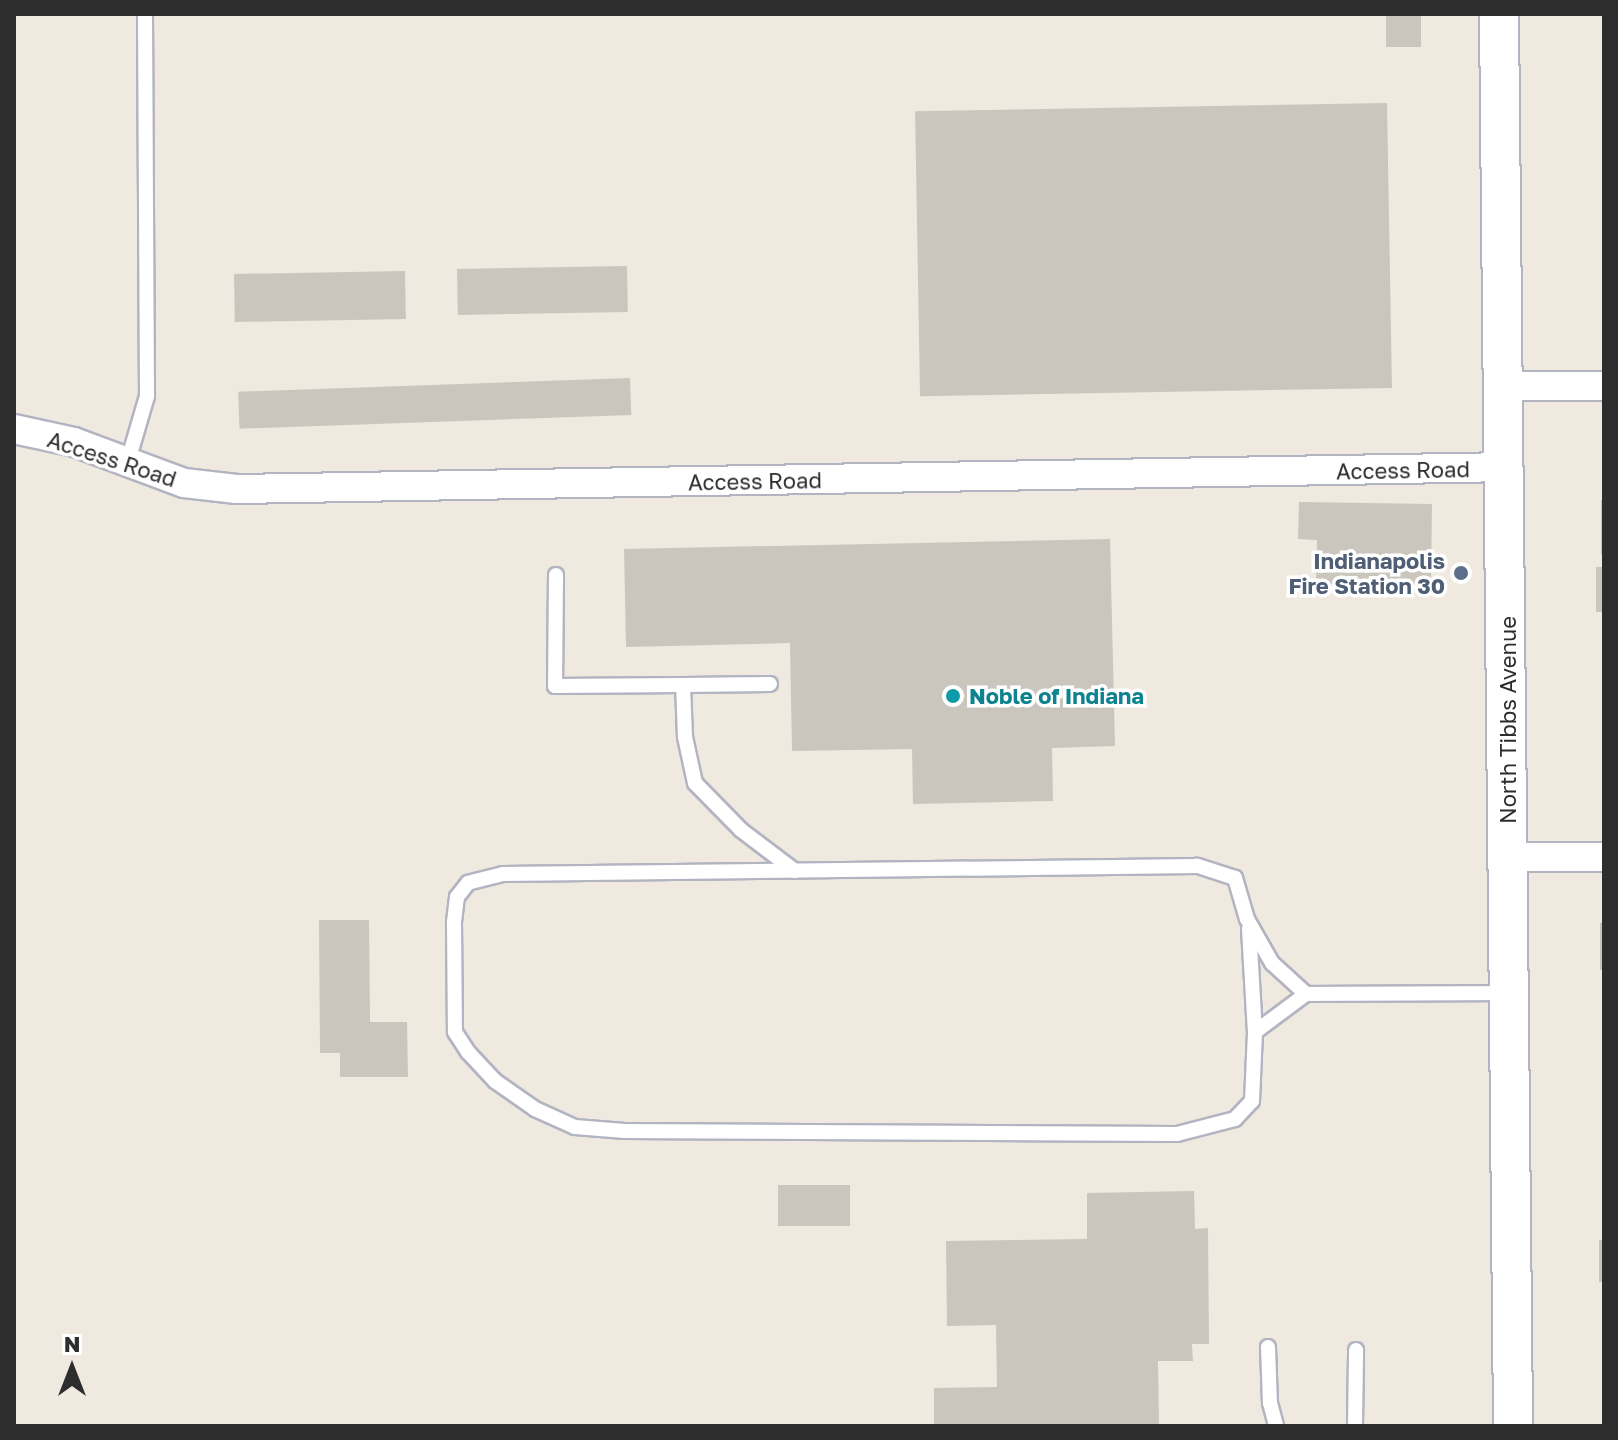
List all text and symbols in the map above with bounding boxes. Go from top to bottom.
street label: Access Road [44,426,180,492]
street label: Access Road [1336,456,1470,484]
street label: Access Road [688,467,822,495]
place label: Indianapolis Fire Station 30 [1289,547,1445,598]
marker: Indianapolis Fire Station 30 [1452,564,1470,582]
street label: North Tibbs Avenue [1495,616,1521,824]
place label: Noble of Indiana [969,683,1144,709]
marker: Noble of Indiana [944,687,962,705]
north arrow [32,1328,112,1408]
text: N [64,1330,80,1357]

